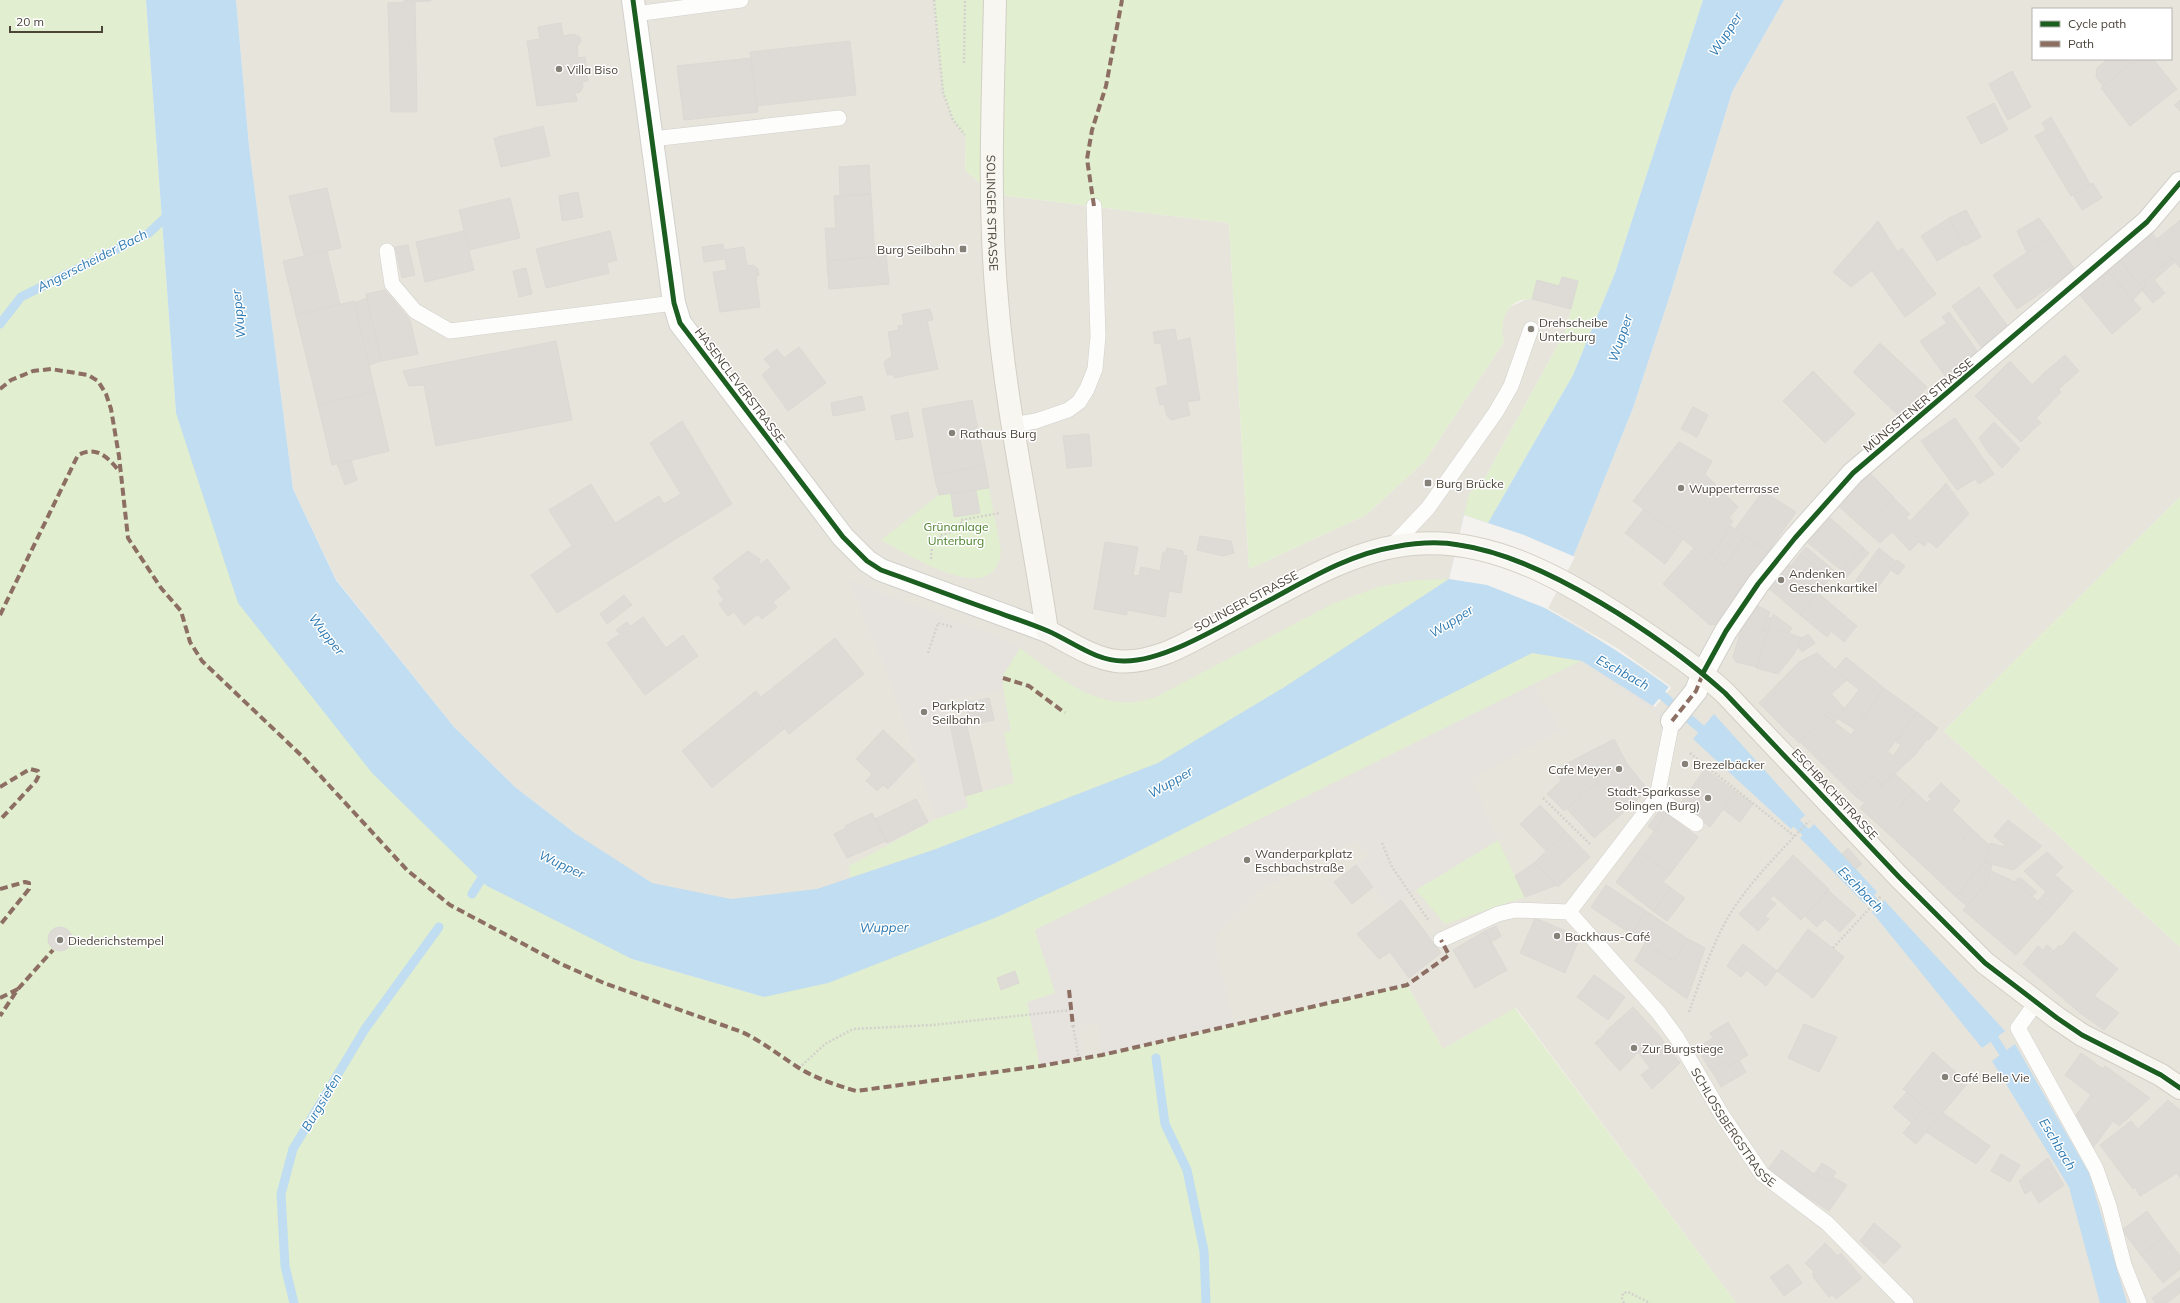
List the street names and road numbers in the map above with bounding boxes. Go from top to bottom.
street label: SOLINGER STRASSE [984,155,1002,271]
street label: HASENCLEVERSTRASSE [692,324,788,446]
street label: MÜNGSTENER STRASSE [1860,354,1976,456]
street label: SOLINGER STRASSE [1191,567,1301,635]
street label: ESCHBACHSTRASSE [1789,745,1881,843]
street label: SCHLOSSBERGSTRASSE [1688,1065,1779,1190]

